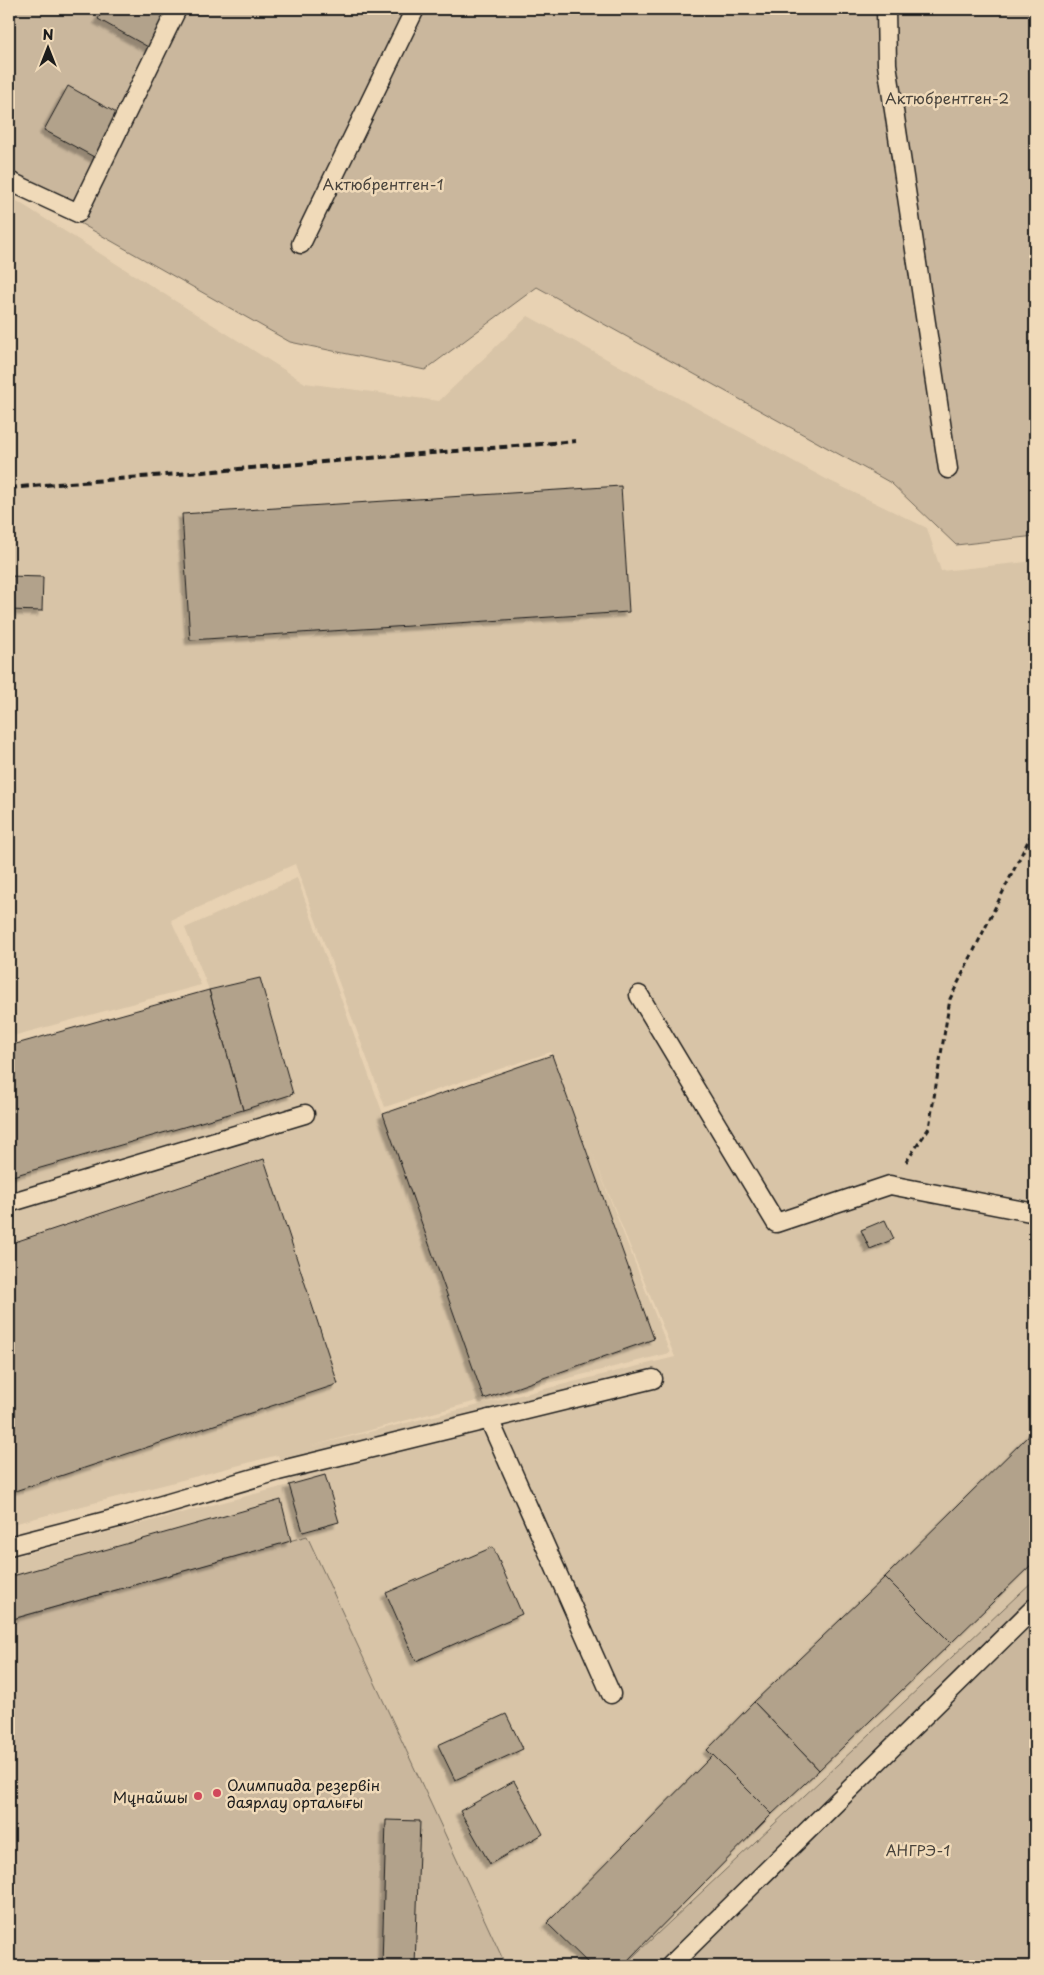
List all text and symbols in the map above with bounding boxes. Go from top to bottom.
north arrow [22,22,72,72]
text: N [42,24,54,45]
park label: Актюбрентген-2 [885,86,1009,109]
park label: Актюбрентген-1 [323,172,443,195]
place label: Олимпиада резервін даярлау орталығы [227,1773,380,1813]
place label: Мұнайшы [113,1785,188,1808]
marker: Олимпиада резервін даярлау орталығы [211,1787,223,1799]
marker: Мұнайшы [192,1790,204,1802]
park label: АНГРЭ-1 [886,1838,950,1861]

